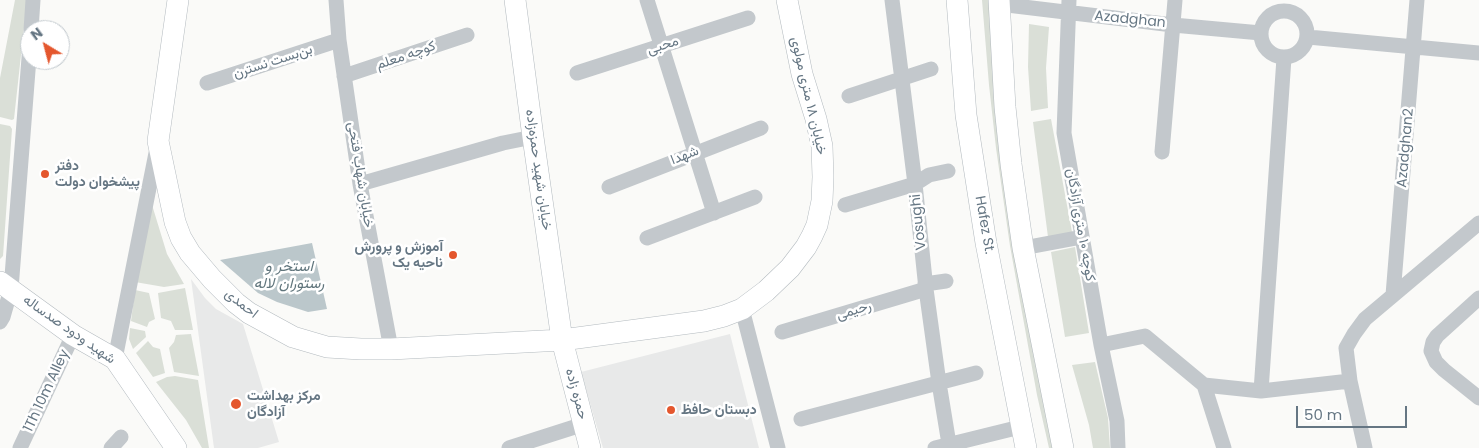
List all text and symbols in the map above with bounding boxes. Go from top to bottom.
street label: Azadghan [1094,8,1166,32]
north arrow [20,20,70,70]
text: N [26,23,47,45]
street label: محبی [645,33,681,59]
street label: خیابان ۱۸ متری مولوی [786,35,830,157]
street label: کوچه معلم [374,38,438,74]
street label: بن‌بست نسترن [231,41,315,83]
street label: خیابان شهید حمزه‌زاده [521,108,555,232]
street label: Azadghan2 [1394,108,1418,188]
street label: خیابان شهاب فتحی [343,121,377,229]
street label: شهدا [669,143,701,169]
place label: دفتر پیشخوان دولت [55,158,140,190]
street label: کوچه ۱۰ متری آزادگان [1062,167,1098,283]
marker: دفتر پیشخوان دولت [39,168,51,180]
street label: Vosughi [908,193,930,251]
street label: Hafez St. [971,195,997,255]
place label: آموزش و پرورش ناحیه یک [355,239,443,272]
marker: آموزش و پرورش ناحیه یک [447,249,459,261]
water label: استخر و رستوران لاله [254,258,324,293]
street label: احمدی [221,286,261,322]
street label: شهید ودود صدساله [20,292,118,368]
street label: رحیمی [835,298,873,324]
street label: 1Th 10m Alley [21,347,73,435]
street label: حمزه زاده [561,367,591,421]
place label: مرکز بهداشت آزادگان [247,388,320,421]
scale bar [1299,396,1410,428]
marker: مرکز بهداشت آزادگان [229,397,243,411]
place label: دبستان حافظ [681,402,757,418]
marker: دبستان حافظ [665,404,677,416]
text: 50 m [1304,404,1342,425]

